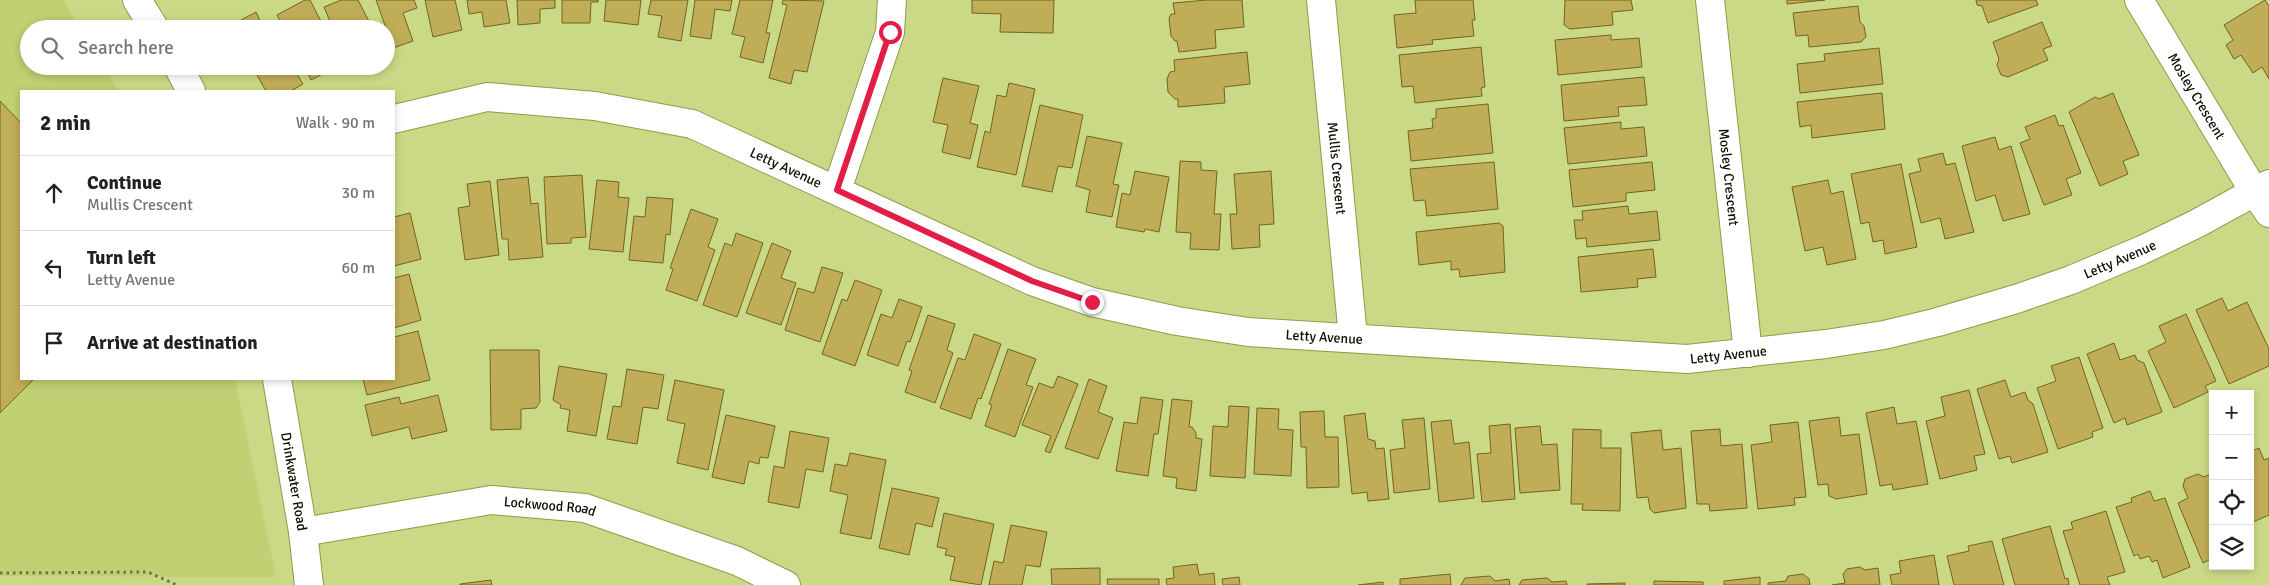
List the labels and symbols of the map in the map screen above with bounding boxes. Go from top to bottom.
route start [879,21,902,44]
street label: Mosley Crescent [2164,50,2229,143]
street label: Mullis Crescent [1324,121,1349,215]
street label: Mosley Crescent [1715,128,1742,227]
street label: Letty Avenue [747,144,824,192]
street label: Letty Avenue [2081,236,2159,283]
route end [1081,291,1104,314]
street label: Letty Avenue [1285,326,1363,348]
street label: Letty Avenue [1689,342,1768,368]
street label: Drinkwater Road [277,431,311,532]
street label: Lockwood Road [503,493,598,520]

